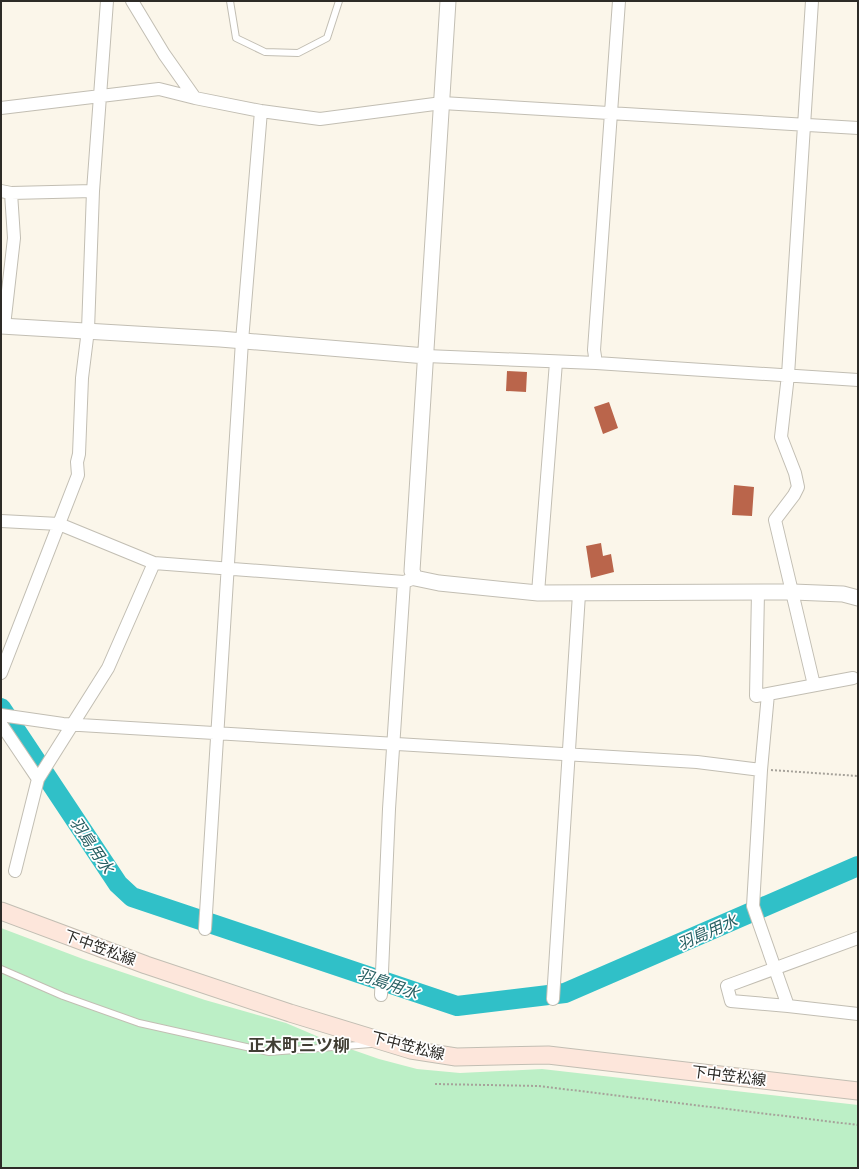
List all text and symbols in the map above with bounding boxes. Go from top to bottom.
water label: 羽島用水 [66,813,119,879]
water label: 羽島用水 [674,909,742,954]
street label: 下中笠松線 [62,926,139,969]
water label: 羽島用水 [354,963,423,1004]
street label: 下中笠松線 [369,1027,447,1064]
district label: 正木町三ツ柳 [248,1034,350,1055]
street label: 下中笠松線 [691,1062,767,1090]

